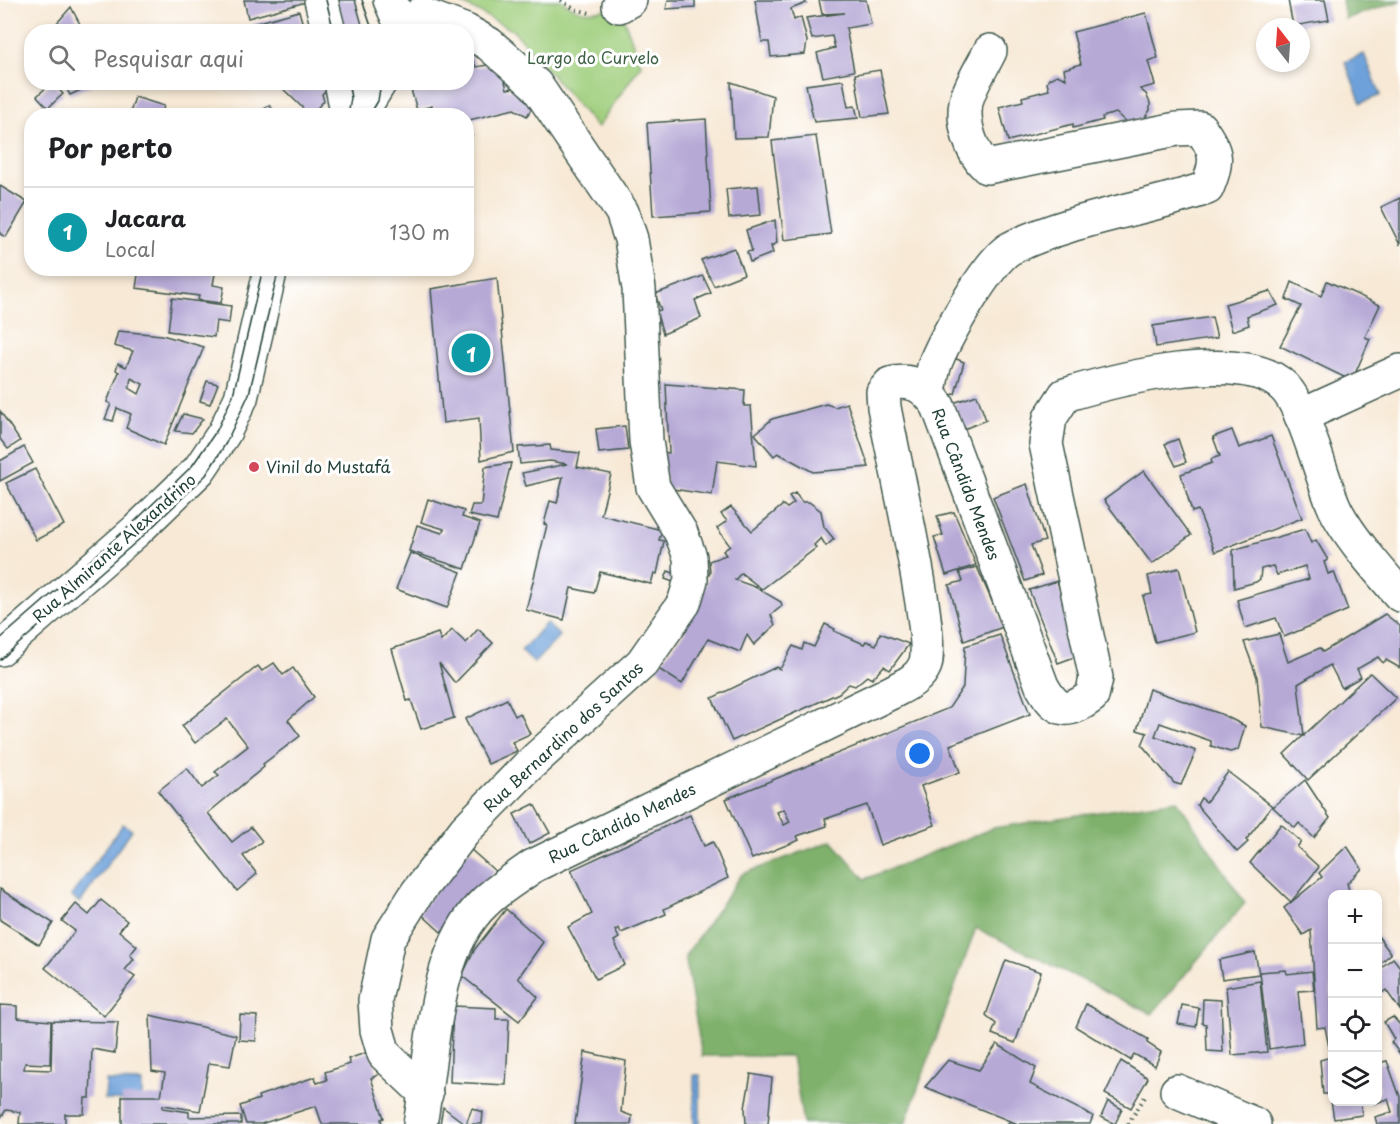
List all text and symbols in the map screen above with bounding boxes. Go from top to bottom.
north arrow [1256,18,1310,72]
search box [24,24,474,90]
icon: search [45,41,78,74]
text: Pesquisar aqui [93,41,244,74]
park label: Largo do Curvelo [527,45,659,69]
text: Por perto [48,128,172,167]
text: Jacara [105,201,186,234]
text: 1 [63,217,72,247]
text: 130 m [390,217,450,247]
text: Local [105,234,156,264]
pin: 1 [452,330,490,376]
street label: Rua Cândido Mendes [927,404,1007,563]
place label: Vinil do Mustafá [266,454,391,478]
marker: Vinil do Mustafá [247,460,261,474]
street label: Rua Almirante Alexandrino [26,467,200,627]
street label: Rua Bernardino dos Santos [477,656,648,817]
your location [905,739,934,768]
street label: Rua Cândido Mendes [544,776,699,868]
map controls [1328,890,1382,1106]
button: + [1328,890,1382,944]
button: − [1328,944,1382,998]
button: locate [1328,998,1382,1052]
button: layers [1328,1052,1382,1106]

